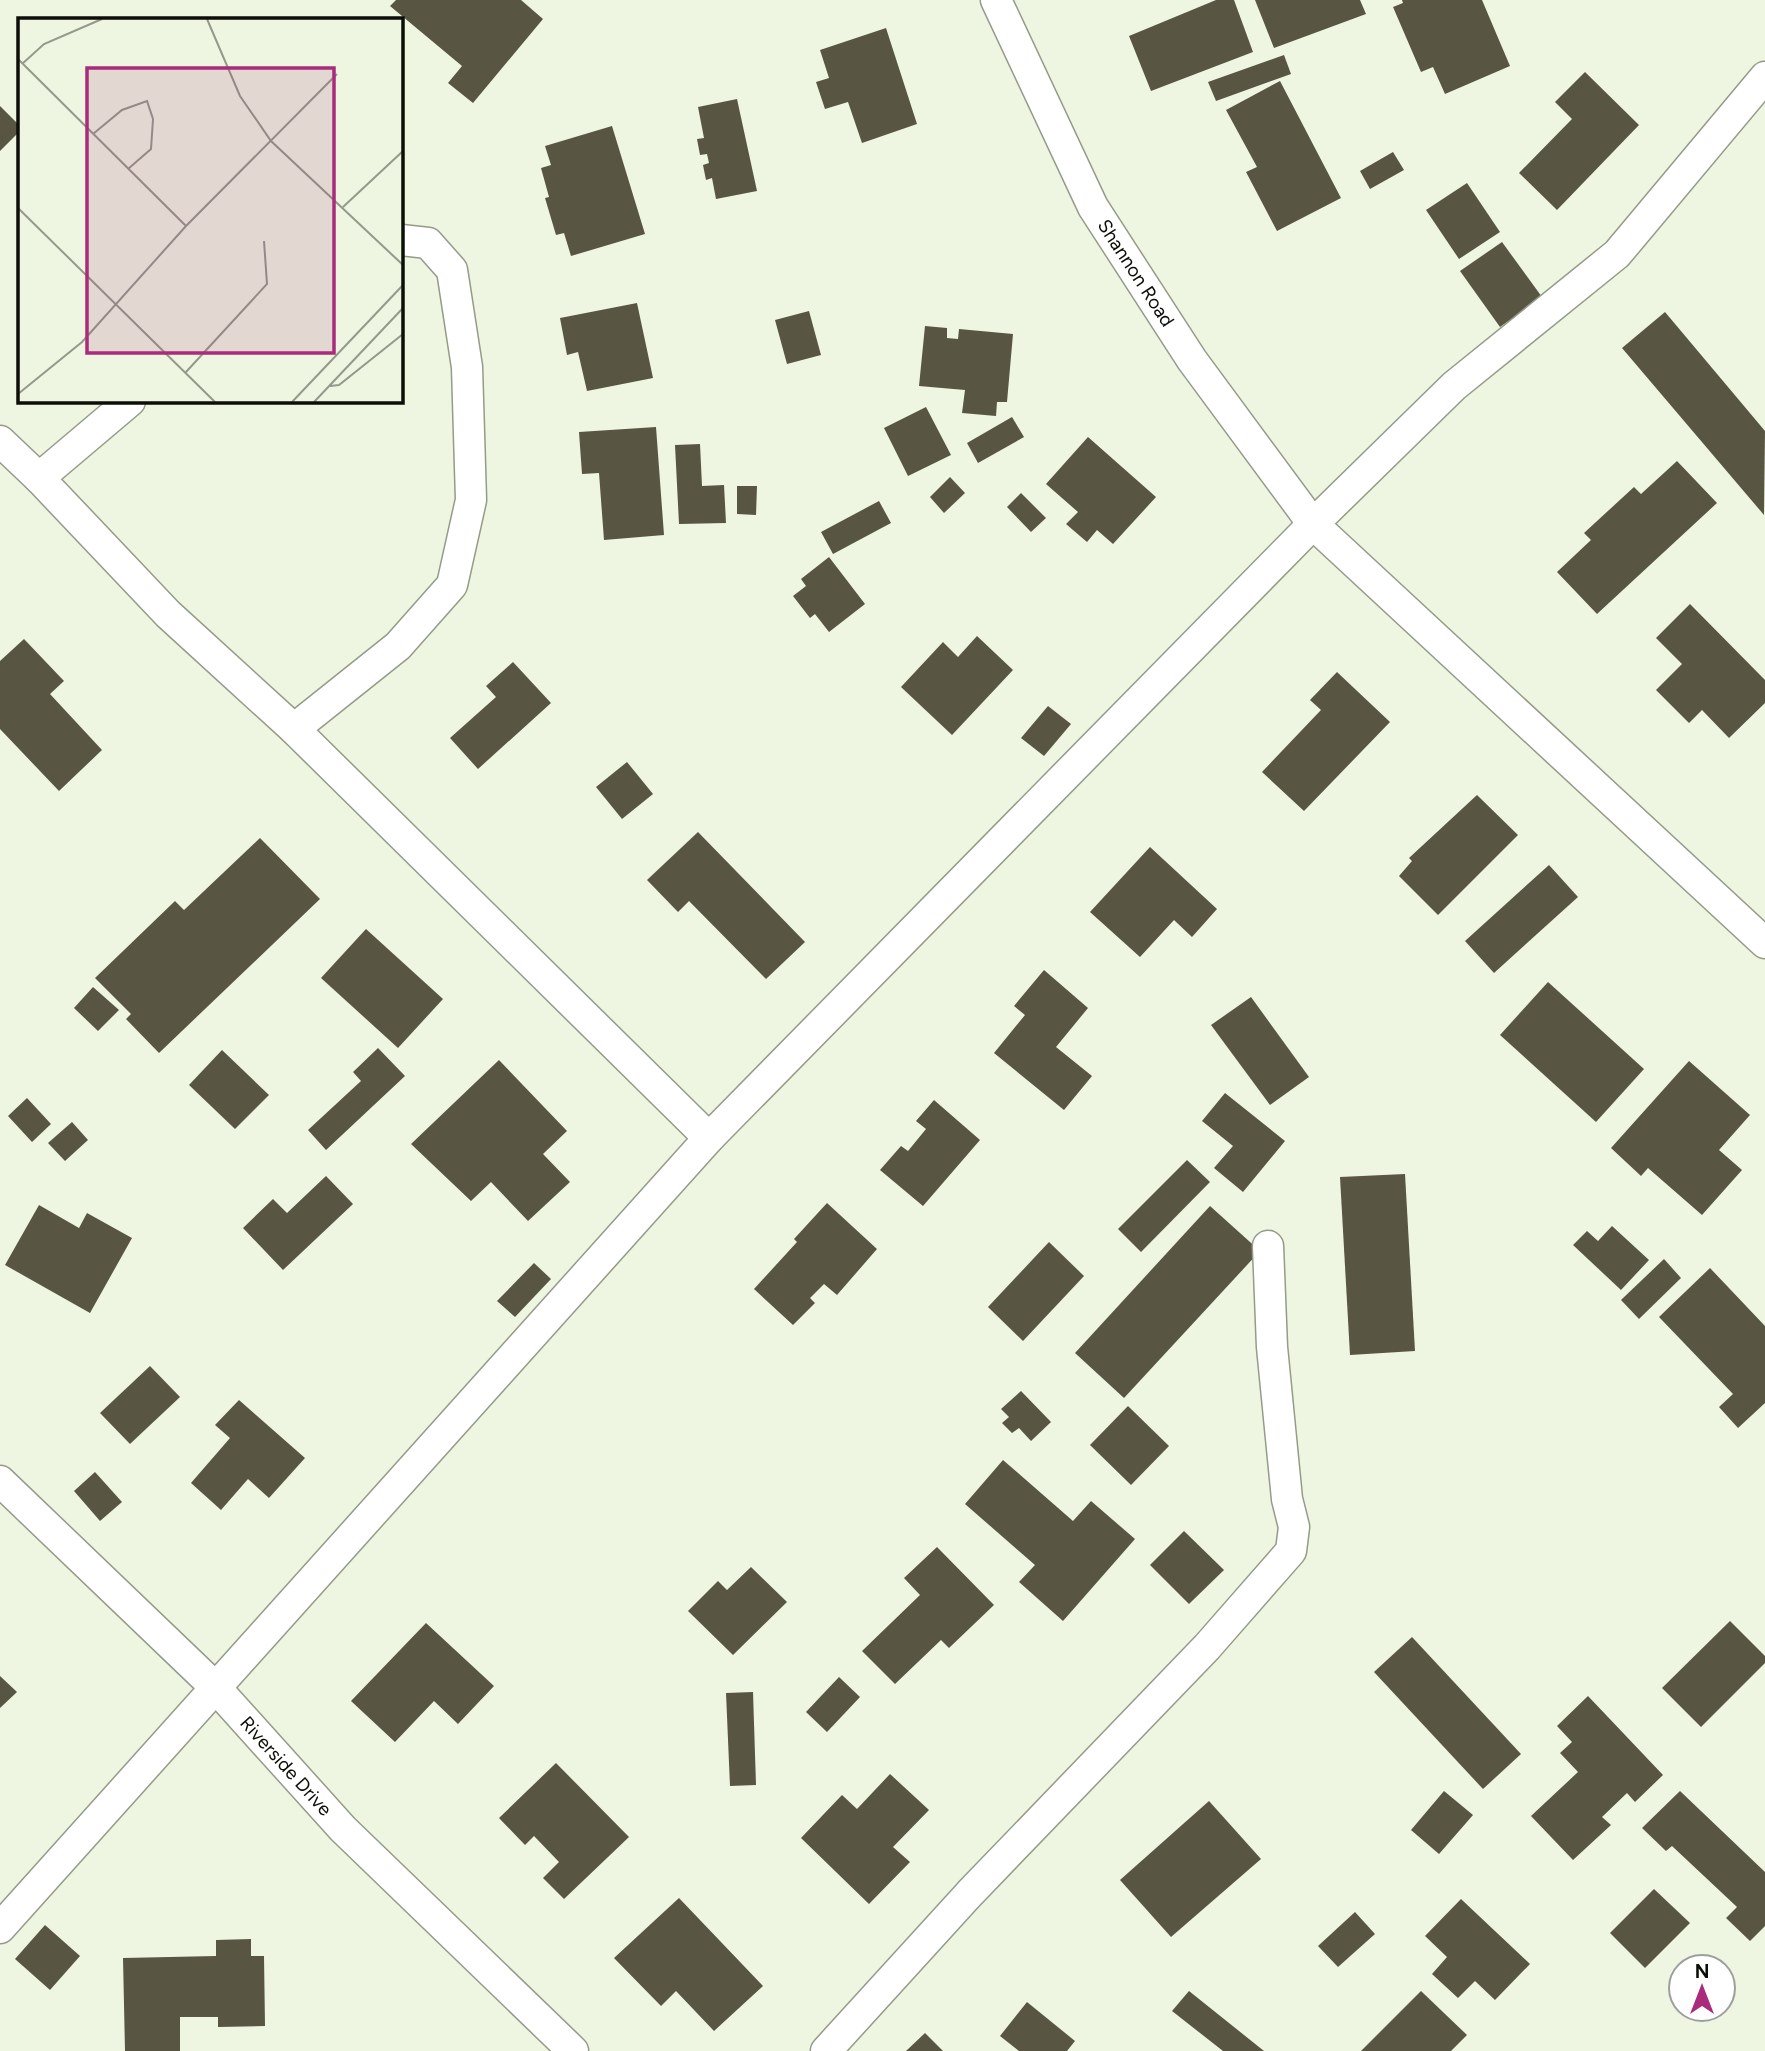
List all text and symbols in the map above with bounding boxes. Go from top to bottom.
inset map [18,18,402,402]
street label: Shannon Road [1093,215,1179,331]
street label: Riverside Drive [235,1711,337,1821]
north arrow [1667,1953,1737,2023]
text: N [1695,1960,1709,1983]

